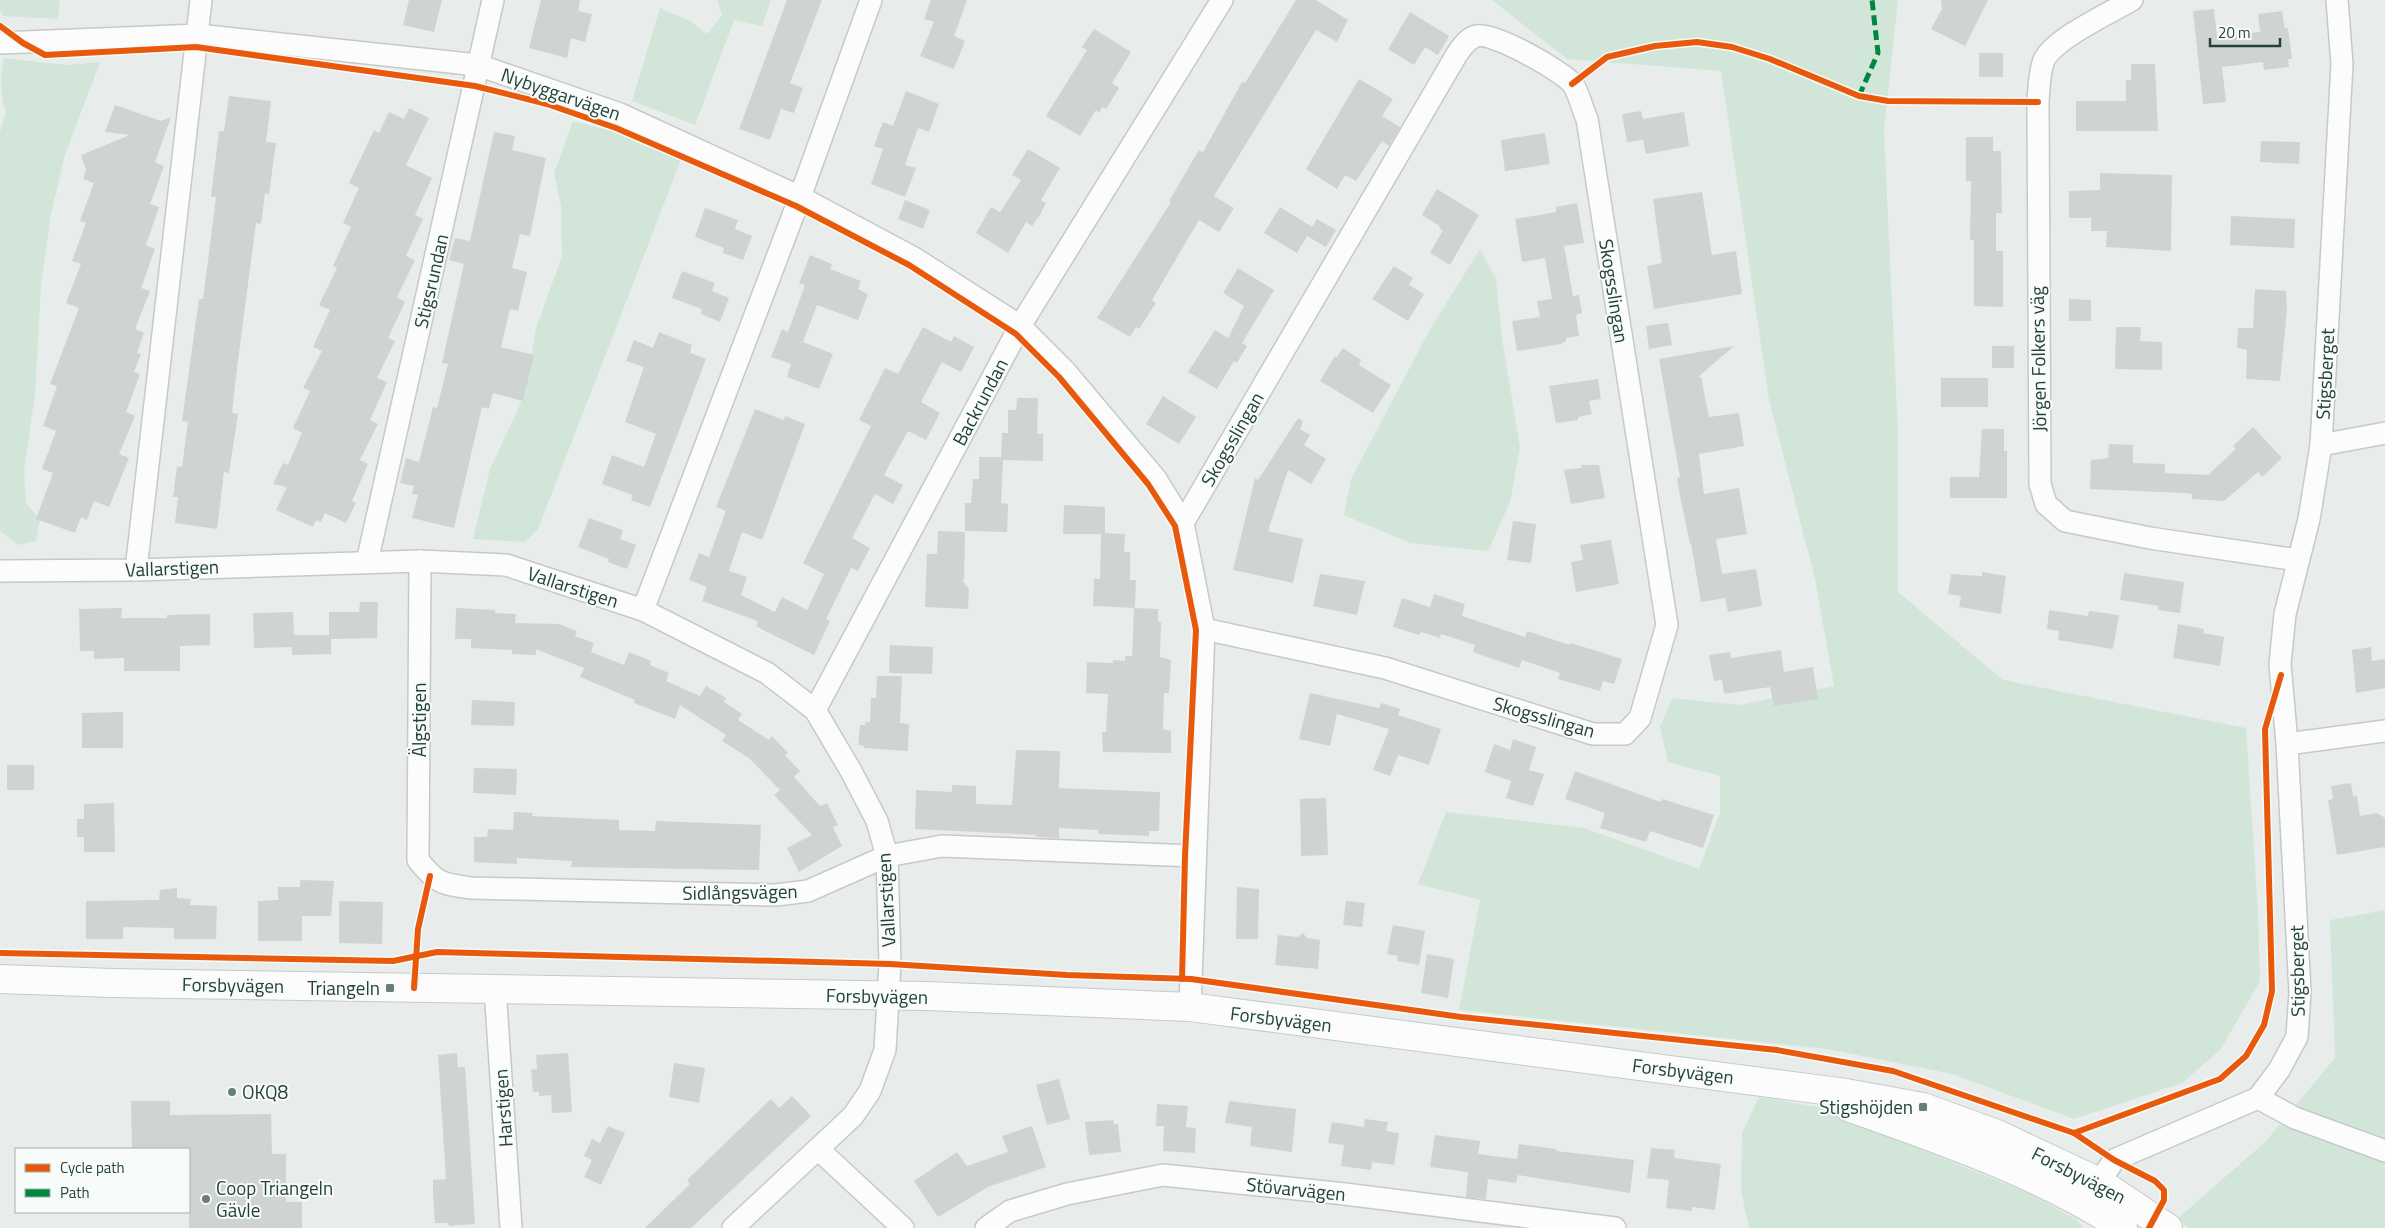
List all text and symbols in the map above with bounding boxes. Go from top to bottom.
scale bar [2210,15,2280,47]
text: 20 m [2218,21,2251,44]
street label: Nybyggarvägen [498,60,625,128]
street label: Stigsrundan [406,231,455,331]
street label: Skogsslingan [1592,237,1637,345]
street label: Jörgen Folkers väg [2022,286,2053,432]
street label: Stigsberget [2308,327,2341,420]
street label: Backrundan [944,353,1015,451]
street label: Skogsslingan [1193,386,1270,491]
street label: Vallarstigen [124,551,220,584]
street label: Vallarstigen [524,558,622,615]
street label: Älgstigen [404,683,433,757]
street label: Skogsslingan [1490,688,1599,745]
street label: Vallarstigen [869,852,902,948]
street label: Sidlångsvägen [682,876,798,907]
street label: Stigsberget [2281,925,2312,1017]
street label: Forsbyvägen [182,969,284,1000]
place label: Triangeln [307,973,380,1002]
street label: Forsbyvägen [826,980,928,1011]
marker: Triangeln [384,982,396,994]
street label: Forsbyvägen [1229,998,1334,1039]
street label: Forsbyvägen [1631,1050,1736,1091]
street label: Harstigen [485,1068,520,1148]
place label: OKQ8 [242,1077,289,1106]
marker: OKQ8 [226,1086,238,1098]
place label: Stigshöjden [1819,1092,1913,1121]
marker: Stigshöjden [1917,1101,1929,1113]
street label: Forsbyvägen [2027,1138,2131,1211]
legend [15,1148,190,1213]
text: Cycle path [60,1156,125,1179]
street label: Stövarvägen [1245,1169,1347,1208]
place label: Coop Triangeln Gävle [216,1173,333,1224]
text: Path [60,1181,90,1204]
marker: Coop Triangeln Gävle [200,1193,212,1205]

